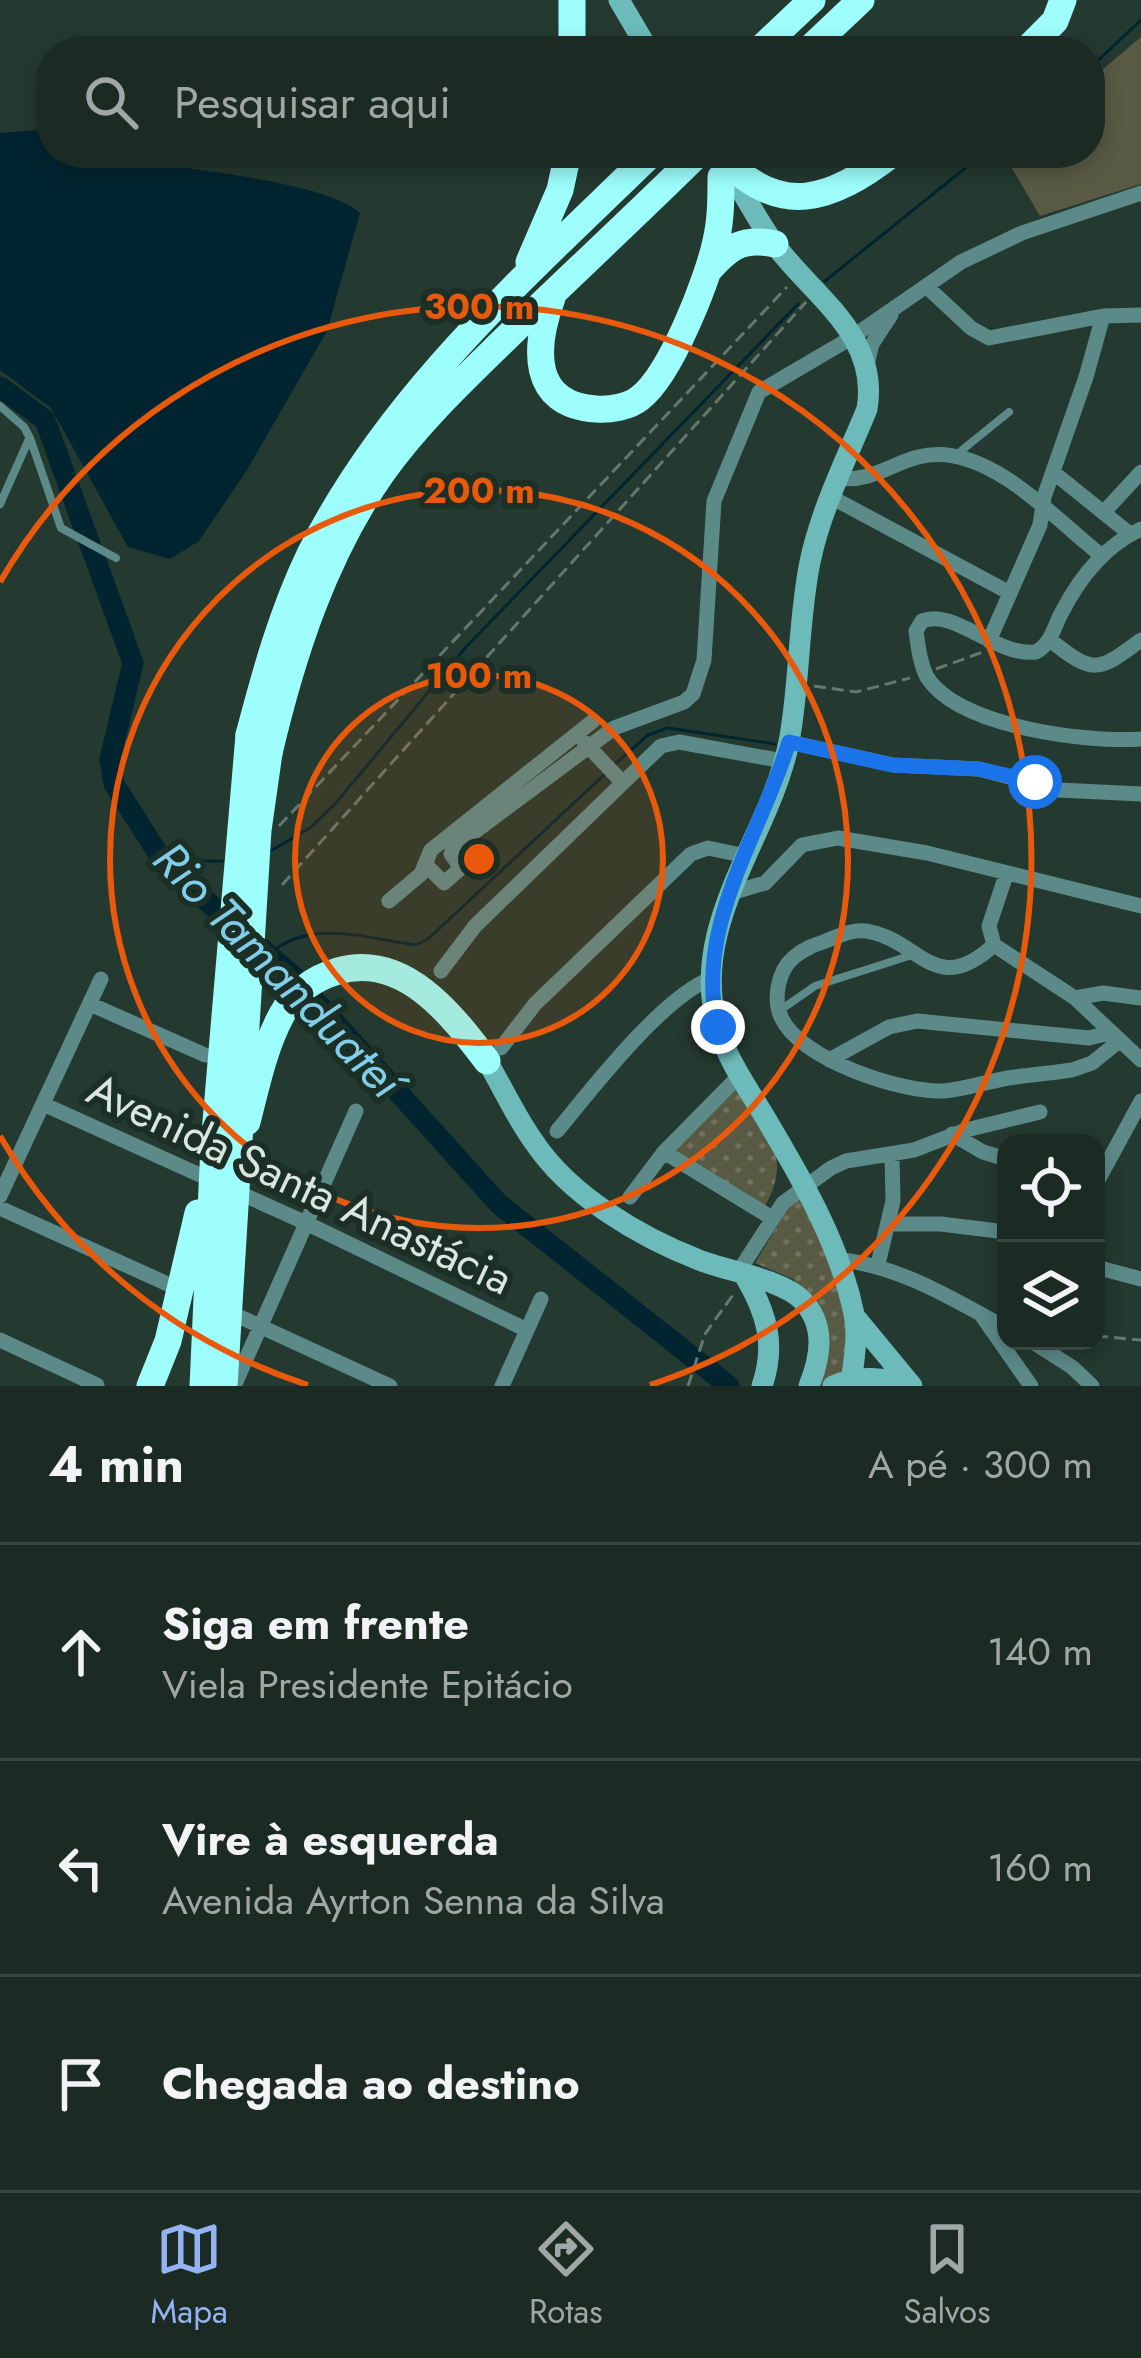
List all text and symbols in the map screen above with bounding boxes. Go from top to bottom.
search box [36,36,1105,168]
icon: search [78,69,144,135]
text: Pesquisar aqui [174,70,451,135]
text: 300 m [424,280,534,332]
text: 200 m [423,464,535,516]
text: 100 m [426,649,532,701]
route start [1008,755,1062,809]
water label: Rio Tamanduateí [137,826,423,1118]
centre of rings [458,838,500,880]
route end [691,1000,745,1054]
street label: Avenida Santa Anastácia [77,1057,523,1311]
map controls [997,1134,1105,1350]
button: locate [997,1134,1105,1242]
button: layers [997,1242,1105,1350]
text: 4 min [48,1427,184,1501]
text: A pé · 300 m [868,1436,1093,1493]
text: Siga em frente [162,1591,469,1656]
icon: ahead [48,1619,114,1685]
text: 140 m [987,1623,1093,1680]
text: Viela Presidente Epitácio [162,1656,573,1713]
text: Vire à esquerda [162,1807,499,1872]
icon: left [48,1835,114,1901]
text: 160 m [987,1839,1093,1896]
text: Avenida Ayrton Senna da Silva [162,1872,665,1929]
icon: arrive [48,2051,114,2117]
text: Chegada ao destino [162,2051,580,2116]
tab: Mapa [151,2216,228,2335]
tab: Rotas [529,2216,602,2335]
tab: Salvos [904,2216,990,2335]

